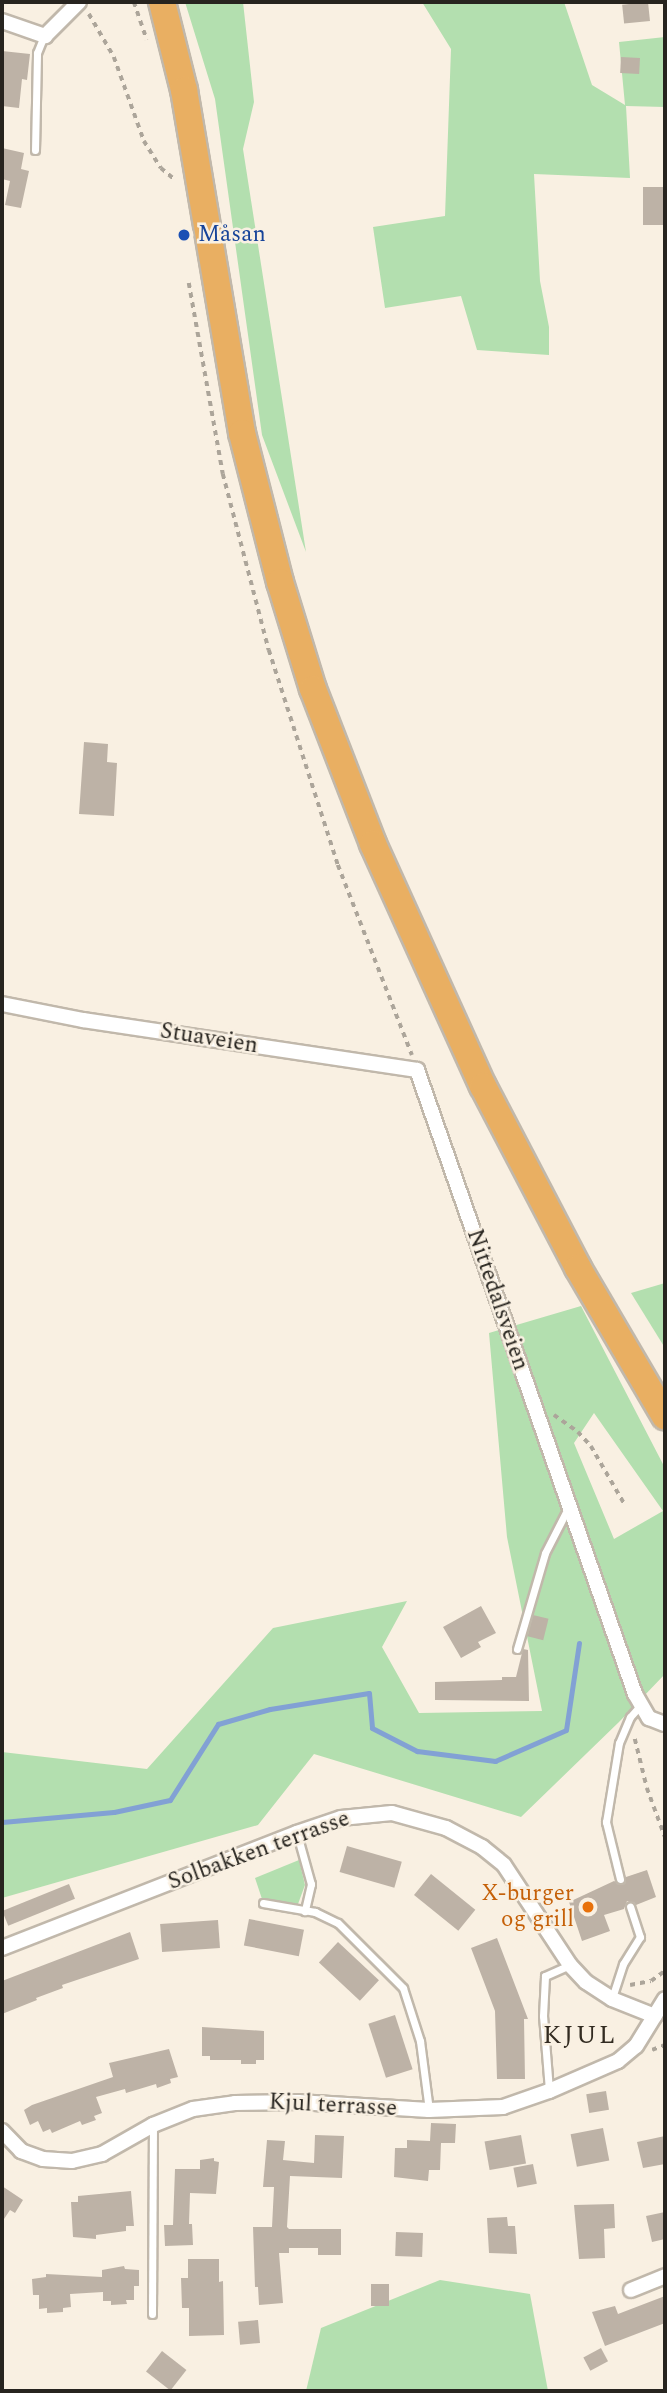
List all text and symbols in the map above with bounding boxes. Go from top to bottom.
place label: Måsan [198,221,266,249]
marker: Måsan [176,227,192,243]
street label: Stuaveien [158,1018,260,1060]
street label: Nittedalsveien [460,1226,534,1374]
street label: Solbakken terrasse [165,1805,353,1897]
place label: X-burger og grill [482,1880,574,1934]
marker: X-burger og grill [580,1899,596,1915]
district label: KJUL [543,2020,617,2052]
street label: Kjul terrasse [268,2089,398,2123]

